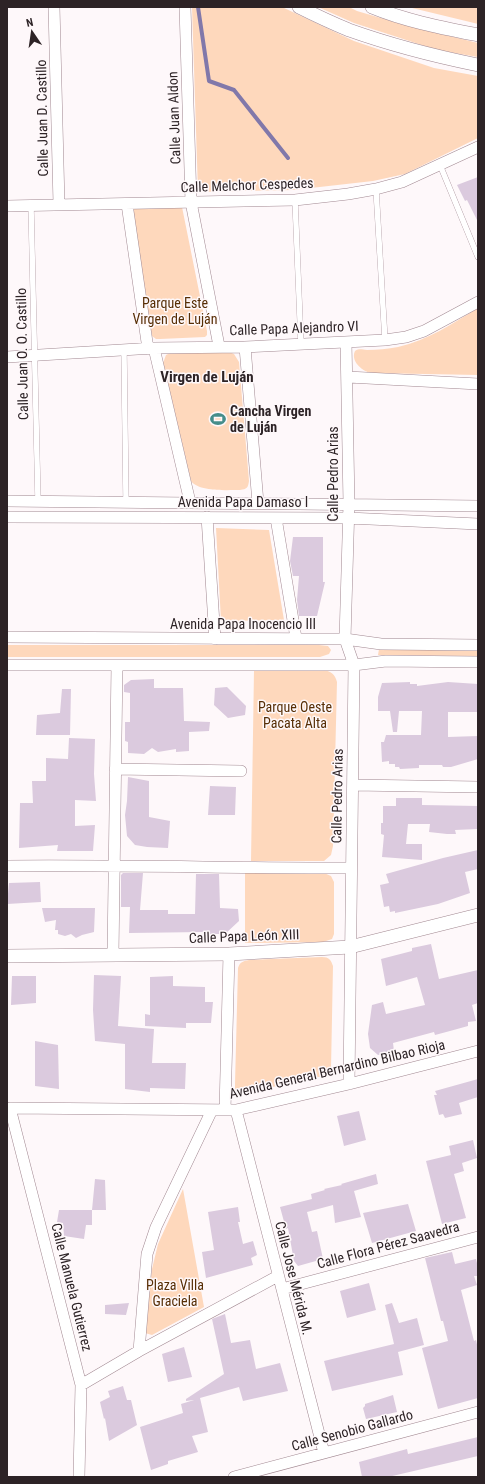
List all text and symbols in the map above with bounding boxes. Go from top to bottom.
north arrow [12,12,52,52]
text: N [25,16,35,30]
street label: Calle Juan D. Castillo [33,59,51,177]
street label: Calle Juan Aldon [164,71,184,165]
street label: Calle Melchor Cespedes [180,175,314,195]
street label: Calle Juan O. O. Castillo [13,288,31,420]
park label: Parque Este Virgen de Luján [132,295,218,327]
street label: Calle Papa Alejandro VI [229,318,359,338]
district label: Virgen de Luján [160,368,254,386]
place label: Cancha Virgen de Luján [230,403,311,435]
sports icon: Cancha Virgen de Luján [209,410,227,428]
street label: Calle Pedro Arias [325,426,341,522]
street label: Avenida Papa Damaso I [178,494,308,510]
street label: Avenida Papa Inocencio III [170,616,316,632]
park label: Parque Oeste Pacata Alta [258,699,333,731]
street label: Calle Pedro Arias [328,748,346,844]
street label: Calle Papa León XIII [188,926,300,946]
street label: Avenida General Bernardino Bilbao Rioja [228,1036,446,1102]
street label: Calle Flora Pérez Saavedra [315,1218,461,1272]
street label: Calle Jose Mérida M. [272,1220,316,1336]
street label: Calle Manuela Gutierrez [48,1221,96,1353]
park label: Plaza Villa Graciela [146,1277,204,1309]
street label: Calle Senobio Gallardo [290,1406,414,1454]

